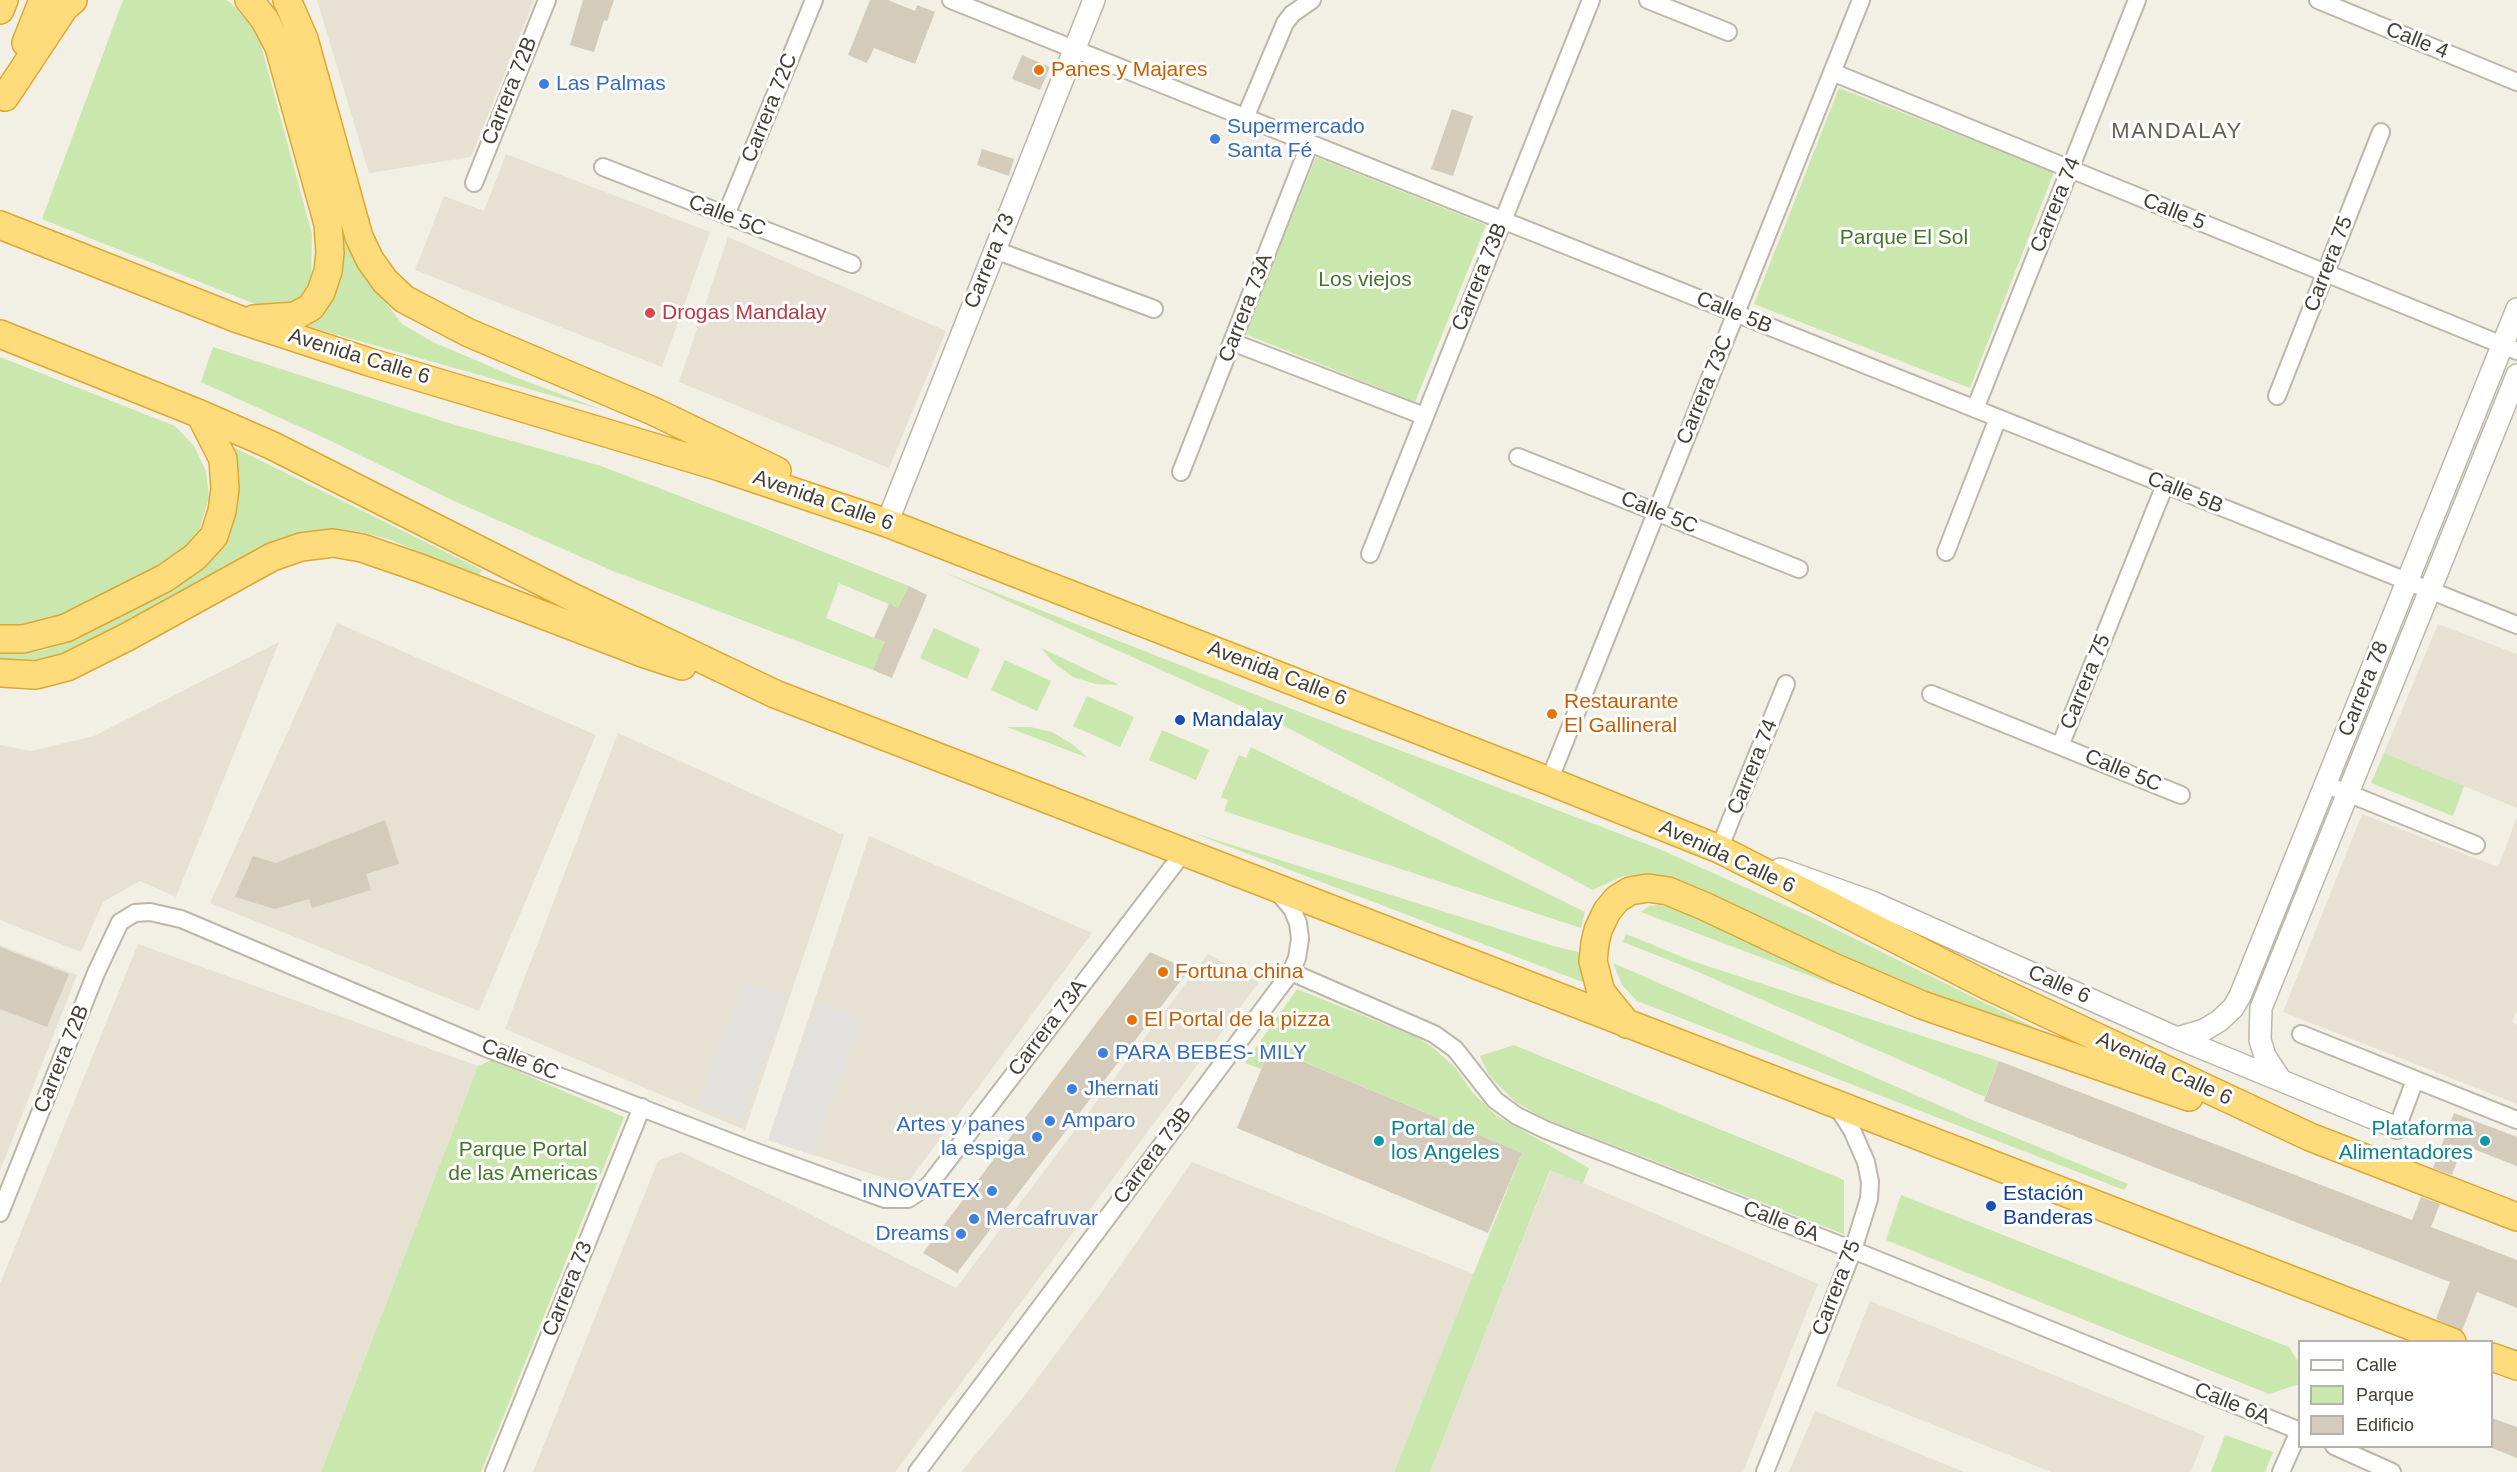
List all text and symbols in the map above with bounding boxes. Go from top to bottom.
street label: Calle 4 [2382,17,2452,65]
street label: Carrera 72B [477,33,543,149]
street label: Carrera 72C [737,50,803,166]
place label: Panes y Majares [1051,57,1207,83]
marker: Panes y Majares [1032,63,1046,77]
place label: Las Palmas [556,71,666,97]
marker: Las Palmas [537,77,551,91]
place label: Supermercado Santa Fé [1227,114,1365,164]
district label: MANDALAY [2111,119,2243,145]
marker: Supermercado Santa Fé [1208,132,1222,146]
street label: Carrera 74 [2026,154,2086,256]
street label: Calle 5 [2139,188,2209,236]
street label: Calle 5C [685,190,769,242]
street label: Carrera 73 [960,210,1020,312]
street label: Carrera 75 [2299,213,2359,315]
street label: Carrera 73B [1447,219,1513,335]
park label: Parque El Sol [1840,225,1968,251]
street label: Carrera 73A [1214,250,1278,366]
park label: Los viejos [1318,267,1412,293]
street label: Calle 5B [1692,286,1776,340]
place label: Drogas Mandalay [662,300,827,326]
marker: Drogas Mandalay [643,306,657,320]
street label: Avenida Calle 6 [285,324,433,390]
street label: Carrera 73C [1672,332,1738,448]
street label: Avenida Calle 6 [750,465,896,537]
street label: Calle 5B [2143,466,2227,520]
street label: Calle 5C [1617,486,1701,540]
street label: Carrera 75 [2056,631,2116,733]
street label: Avenida Calle 6 [1204,636,1350,712]
street label: Carrera 78 [2334,638,2394,740]
place label: Restaurante El Gallineral [1564,689,1678,739]
place label: Mandalay [1192,707,1283,733]
marker: Restaurante El Gallineral [1545,707,1559,721]
marker: Mandalay [1173,713,1187,727]
street label: Carrera 74 [1723,716,1783,818]
street label: Calle 5C [2081,744,2165,798]
street label: Avenida Calle 6 [1655,815,1799,899]
place label: Fortuna china [1175,959,1303,985]
street label: Calle 6 [2024,960,2094,1010]
marker: Fortuna china [1156,965,1170,979]
street label: Carrera 73A [1004,975,1092,1081]
street label: Carrera 72B [29,1001,95,1117]
place label: El Portal de la pizza [1144,1007,1330,1033]
marker: El Portal de la pizza [1125,1013,1139,1027]
street label: Avenida Calle 6 [2092,1027,2236,1111]
street label: Calle 6C [478,1034,562,1086]
place label: PARA BEBES- MILY [1115,1040,1307,1066]
marker: PARA BEBES- MILY [1096,1046,1110,1060]
place label: Jhernati [1084,1076,1159,1102]
marker: Jhernati [1065,1082,1079,1096]
street label: Carrera 73B [1109,1103,1197,1209]
place label: Amparo [1062,1108,1136,1134]
place label: Artes y panes la espiga [897,1112,1025,1162]
marker: Amparo [1043,1114,1057,1128]
place label: Portal de los Angeles [1391,1116,1500,1166]
place label: Plataforma Alimentadores [2339,1116,2473,1166]
marker: Artes y panes la espiga [1030,1130,1044,1144]
marker: Portal de los Angeles [1372,1134,1386,1148]
marker: Plataforma Alimentadores [2478,1134,2492,1148]
park label: Parque Portal de las Americas [448,1137,598,1187]
place label: INNOVATEX [862,1178,980,1204]
place label: Estación Banderas [2003,1181,2093,1231]
marker: INNOVATEX [985,1184,999,1198]
street label: Calle 6A [1739,1196,1823,1248]
marker: Estación Banderas [1984,1199,1998,1213]
place label: Mercafruvar [986,1206,1098,1232]
marker: Mercafruvar [967,1212,981,1226]
place label: Dreams [875,1221,949,1247]
marker: Dreams [954,1227,968,1241]
street label: Carrera 75 [1807,1237,1867,1339]
street label: Carrera 73 [538,1238,598,1340]
legend [2298,1340,2493,1448]
text: Calle [2356,1355,2397,1375]
street label: Calle 6A [2190,1377,2274,1431]
text: Parque [2356,1385,2414,1405]
text: Edificio [2356,1415,2414,1435]

